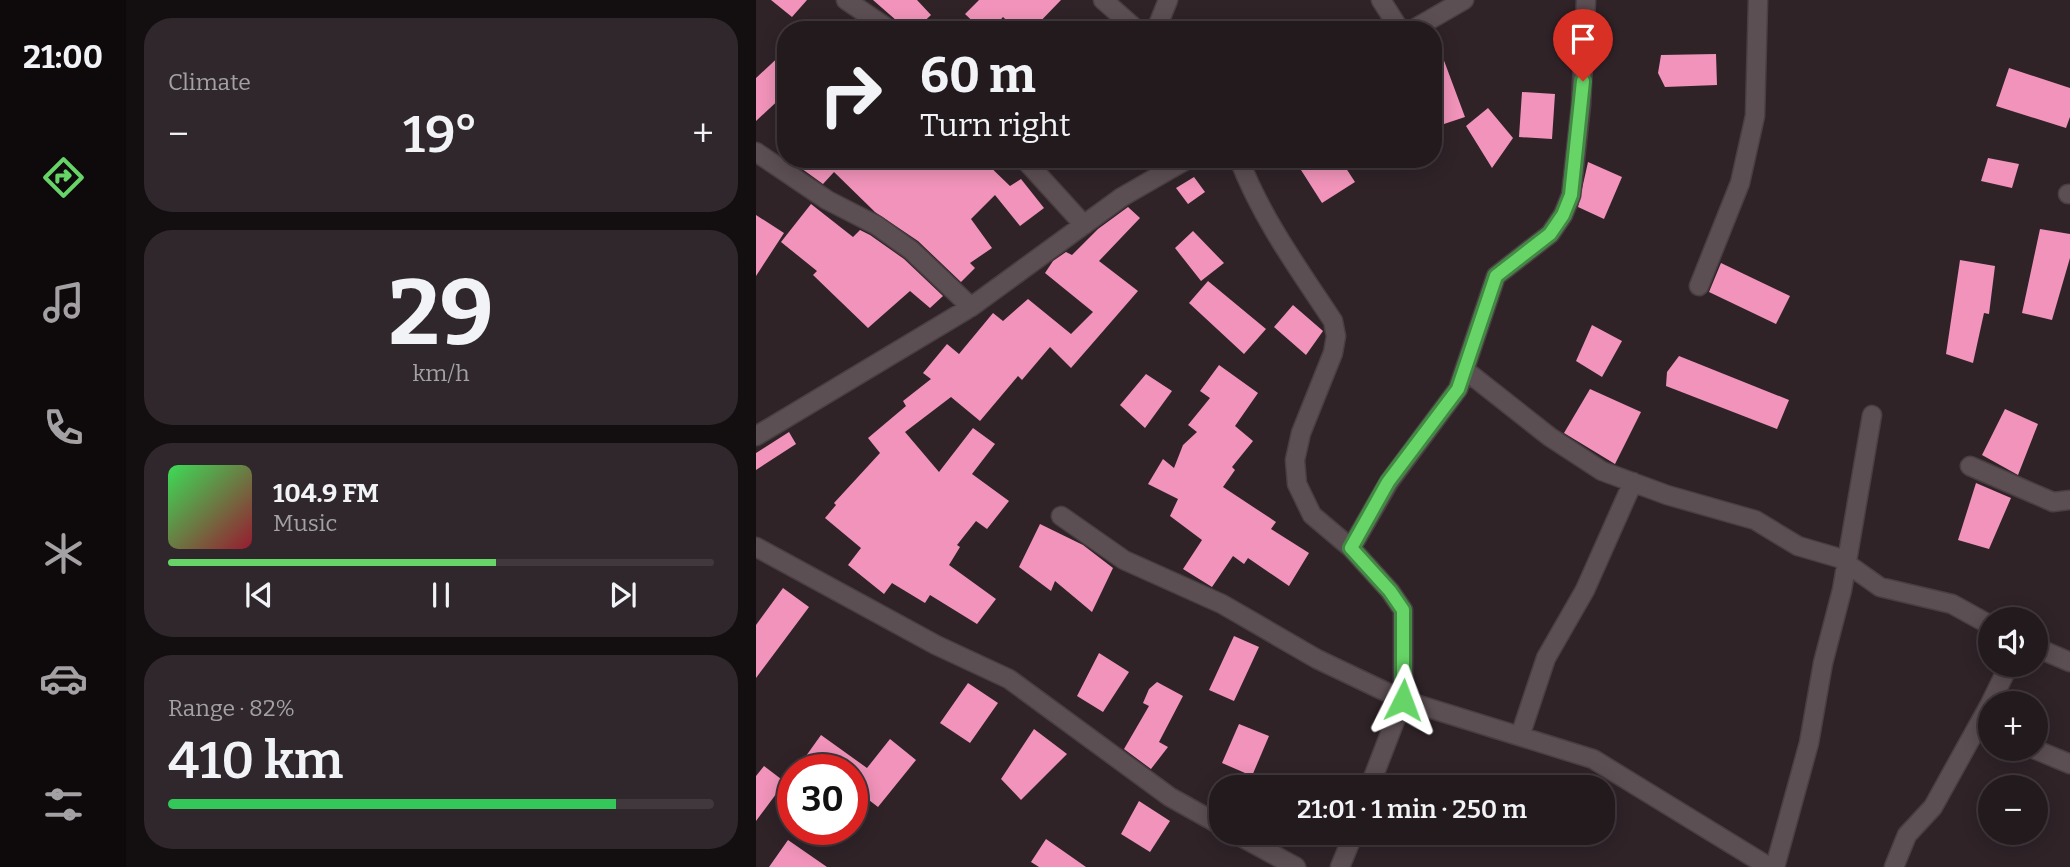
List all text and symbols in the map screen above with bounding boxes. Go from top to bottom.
pin [1553,9,1613,81]
icon: arrive [1564,20,1602,58]
text: 21:00 [23,38,103,76]
text: 60 m [920,46,1036,105]
icon: right [805,49,896,140]
text: Climate [168,68,251,96]
text: 19° [403,103,478,166]
text: Turn right [920,106,1071,144]
text: − [168,111,189,157]
text: + [692,111,714,157]
icon: directions [39,153,88,202]
text: 29 [388,259,494,368]
icon: music [39,278,88,327]
text: km/h [413,359,469,387]
icon: phone [39,403,88,452]
text: 104.9 FM [273,478,379,509]
text: Music [273,509,337,537]
icon: climate [39,529,88,578]
icon: previous [240,576,278,614]
icon: pause [422,576,460,614]
icon: next [604,576,642,614]
map controls [1978,607,2048,845]
button: sound [1978,607,2048,677]
icon: car [39,654,88,703]
position arrow [1366,663,1440,737]
button: + [1978,691,2048,761]
text: Range · 82% [168,694,295,722]
text: 410 km [168,729,343,792]
speed limit sign: 30 [777,754,868,845]
button: − [1978,775,2048,845]
icon: filters [39,780,88,829]
text: 21:01 · 1 min · 250 m [1297,794,1527,825]

